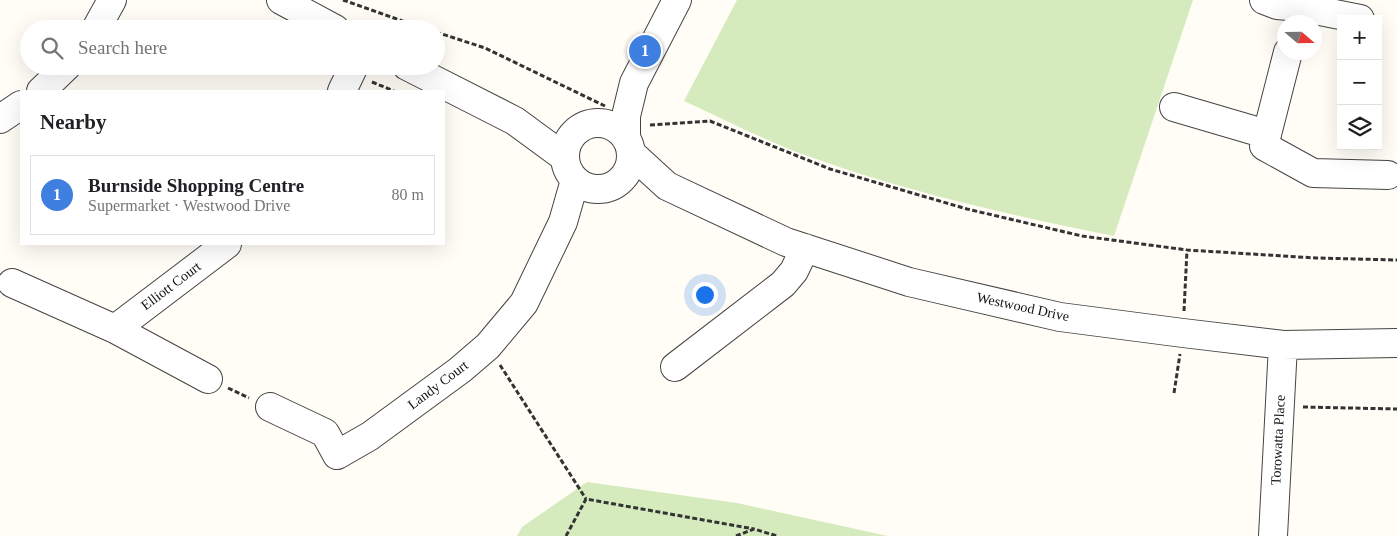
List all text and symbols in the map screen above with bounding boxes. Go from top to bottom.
north arrow [1277,15,1322,60]
map controls [1337,15,1382,150]
button: + [1337,15,1382,60]
search box [20,20,445,75]
pin: 1 [629,32,661,70]
icon: search [38,34,66,62]
text: Search here [78,37,167,58]
button: − [1337,60,1382,105]
button: layers [1337,105,1382,150]
text: Nearby [40,110,107,134]
text: Burnside Shopping Centre [88,175,304,196]
text: 1 [53,186,61,203]
text: 80 m [392,186,424,203]
text: Supermarket · Westwood Drive [88,197,290,214]
street label: Elliott Court [138,259,204,313]
your location [692,282,718,308]
street label: Westwood Drive [975,290,1071,324]
street label: Landy Court [405,358,471,412]
street label: Torowatta Place [1268,394,1288,486]

